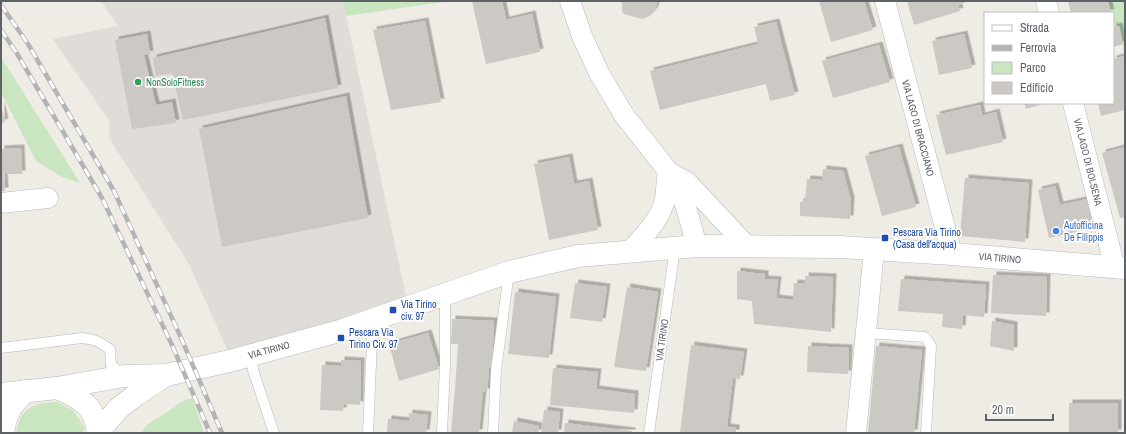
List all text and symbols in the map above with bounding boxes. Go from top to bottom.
legend [984,12,1114,104]
text: Strada [1020,20,1050,36]
text: Ferrovia [1020,40,1057,56]
text: Parco [1020,60,1046,76]
place label: NonSoloFitness [146,76,204,89]
marker: NonSoloFitness [133,77,143,87]
street label: VIA LAGO DI BRACCIANO [899,78,937,178]
text: Edificio [1020,80,1053,96]
street label: VIA LAGO DI BOLSENA [1071,117,1105,207]
place label: Autofficina De Filippis [1063,219,1104,244]
place label: Pescara Via Tirino (Casa dell'acqua) [893,226,961,251]
marker: Autofficina De Filippis [1051,226,1061,236]
marker: Pescara Via Tirino (Casa dell'acqua) [880,233,890,243]
street label: VIA TIRINO [978,250,1022,266]
place label: Via Tirino civ. 97 [401,298,437,323]
marker: Via Tirino civ. 97 [388,305,398,315]
street label: VIA TIRINO [653,318,671,362]
place label: Pescara Via Tirino Civ. 97 [349,326,398,351]
marker: Pescara Via Tirino Civ. 97 [336,333,346,343]
street label: VIA TIRINO [247,338,291,362]
scale bar [986,396,1053,422]
text: 20 m [992,402,1014,418]

